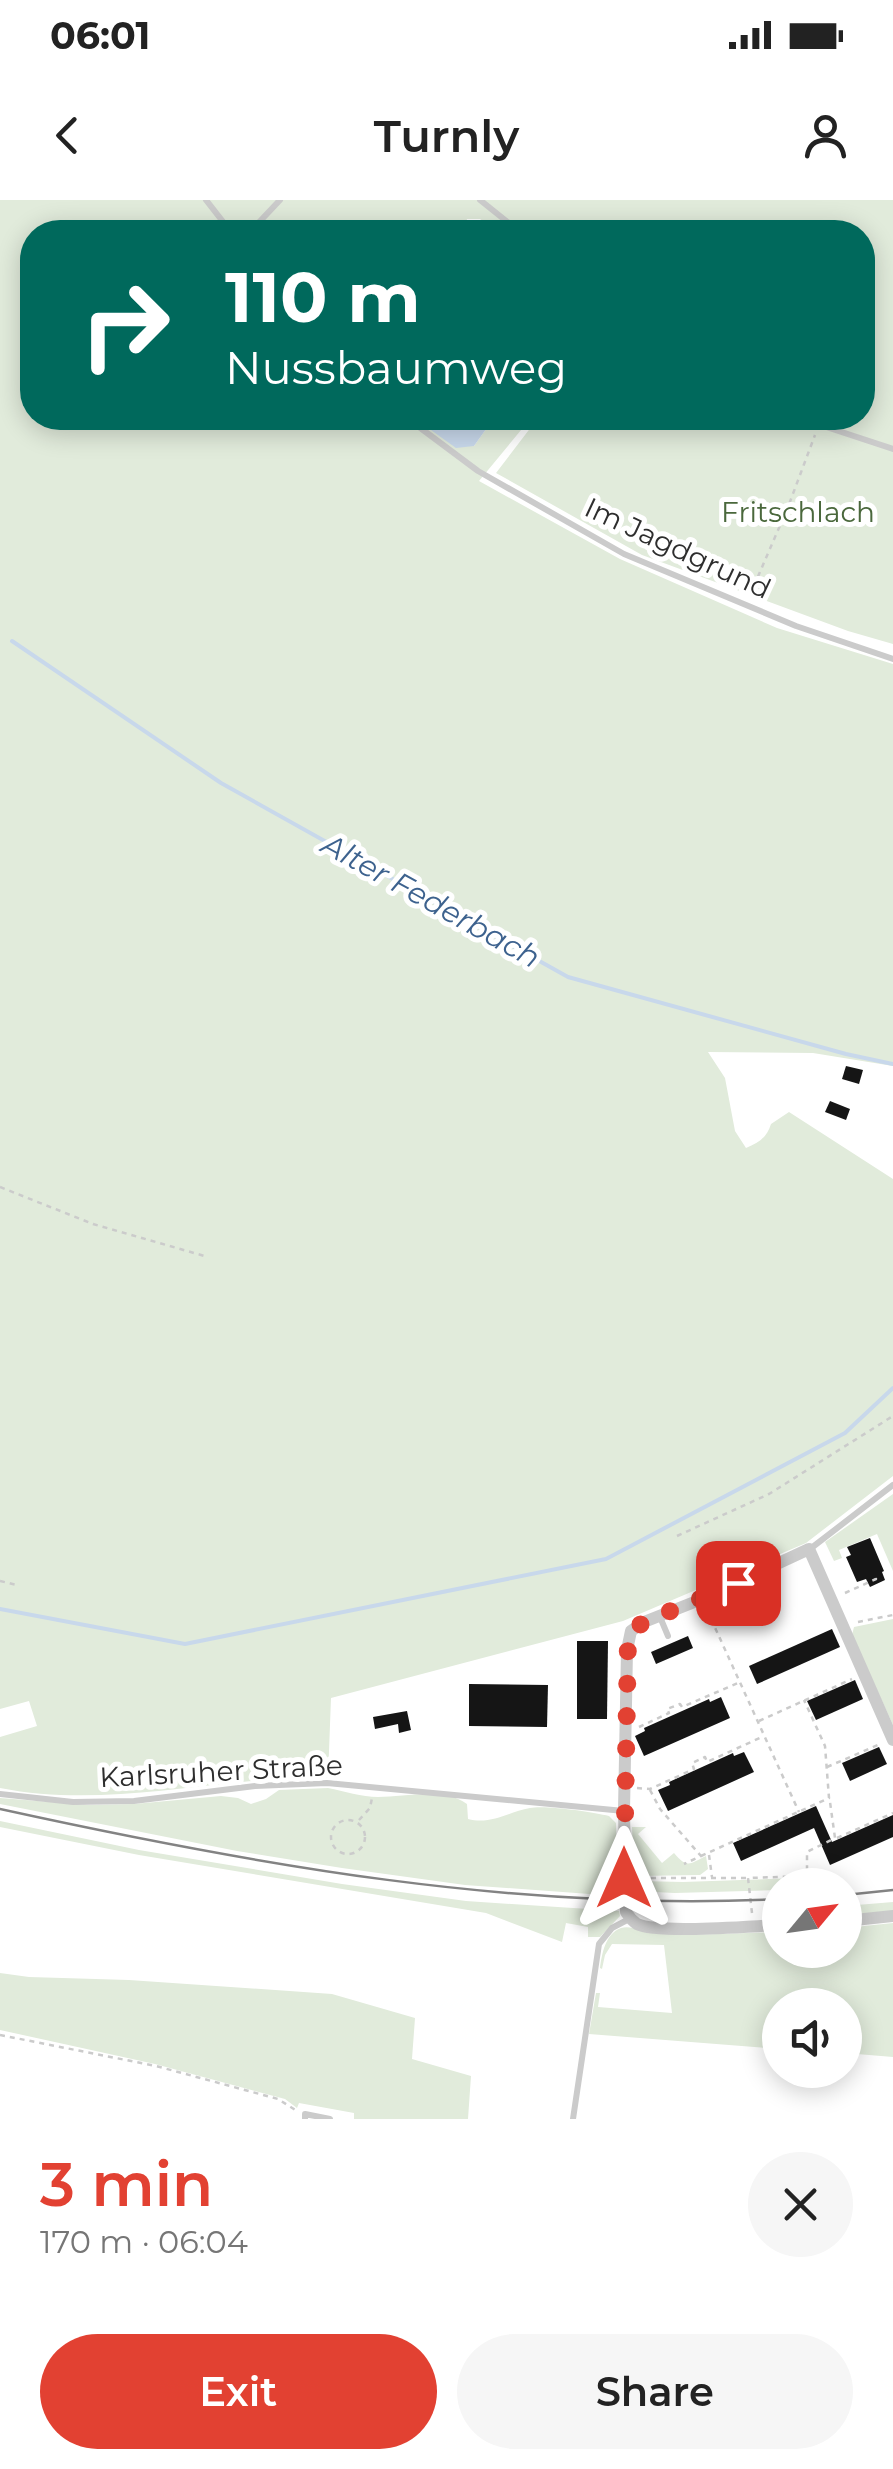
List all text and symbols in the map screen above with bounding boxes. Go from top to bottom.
text: 06:01 [50,12,151,59]
icon: back [40,108,95,163]
text: Turnly [374,108,519,163]
icon: person [798,108,853,163]
text: 110 m [225,254,421,340]
icon: right [60,260,190,390]
text: Nussbaumweg [225,340,567,395]
street label: Im Jagdgrund [580,490,776,606]
park label: Fritschlach [721,495,875,529]
water label: Alter Federbach [314,824,547,976]
pin [696,1541,781,1626]
icon: arrive [711,1556,766,1611]
street label: Karlsruher Straße [99,1748,343,1794]
position arrow [572,1826,676,1930]
north arrow [762,1868,862,1968]
map controls [762,1868,862,2088]
button: sound [762,1988,862,2088]
text: 3 min [40,2148,213,2221]
button: close [748,2152,853,2257]
text: 170 m · 06:04 [40,2222,248,2261]
button: Exit [40,2334,437,2449]
button: Share [457,2334,853,2449]

